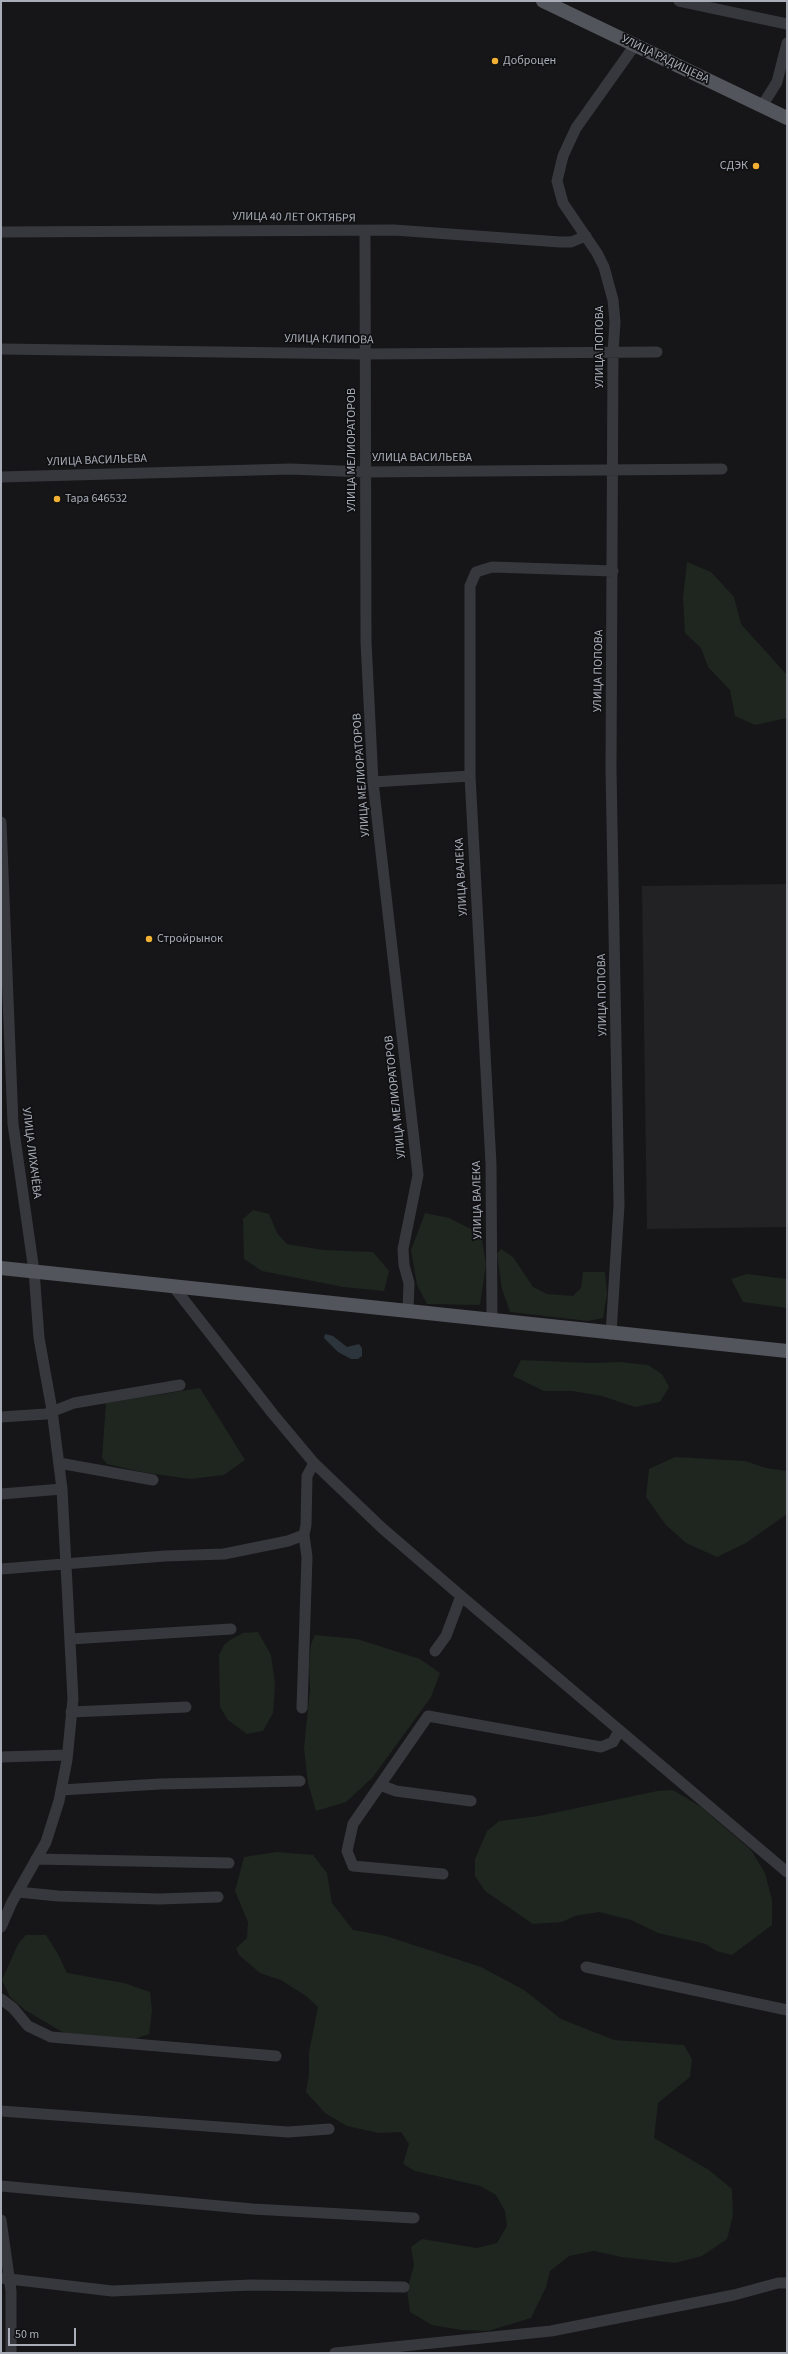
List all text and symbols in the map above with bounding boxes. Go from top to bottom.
street label: УЛИЦА РАДИЩЕВА [619,32,711,88]
place label: Доброцен [503,54,556,68]
marker: Доброцен [490,56,500,66]
place label: СДЭК [720,159,748,173]
marker: СДЭК [751,161,761,171]
street label: УЛИЦА 40 ЛЕТ ОКТЯБРЯ [232,210,356,226]
street label: УЛИЦА ПОПОВА [593,306,607,388]
street label: УЛИЦА КЛИПОВА [284,332,374,348]
street label: УЛИЦА МЕЛИОРАТОРОВ [345,388,359,512]
street label: УЛИЦА ВАСИЛЬЕВА [372,451,472,465]
street label: УЛИЦА ВАСИЛЬЕВА [47,452,147,470]
place label: Тара 646532 [65,492,127,506]
marker: Тара 646532 [52,494,62,504]
street label: УЛИЦА ПОПОВА [591,630,607,712]
street label: УЛИЦА МЕЛИОРАТОРОВ [350,713,374,837]
street label: УЛИЦА ВАЛЕКА [453,837,471,917]
place label: Стройрынок [157,932,223,946]
marker: Стройрынок [144,934,154,944]
street label: УЛИЦА ПОПОВА [595,954,611,1036]
street label: УЛИЦА МЕЛИОРАТОРОВ [382,1035,410,1159]
street label: УЛИЦА ЛИХАЧЁВА [18,1107,44,1199]
street label: УЛИЦА ВАЛЕКА [470,1161,486,1239]
scale bar [10,2320,78,2346]
text: 50 m [15,2326,39,2343]

